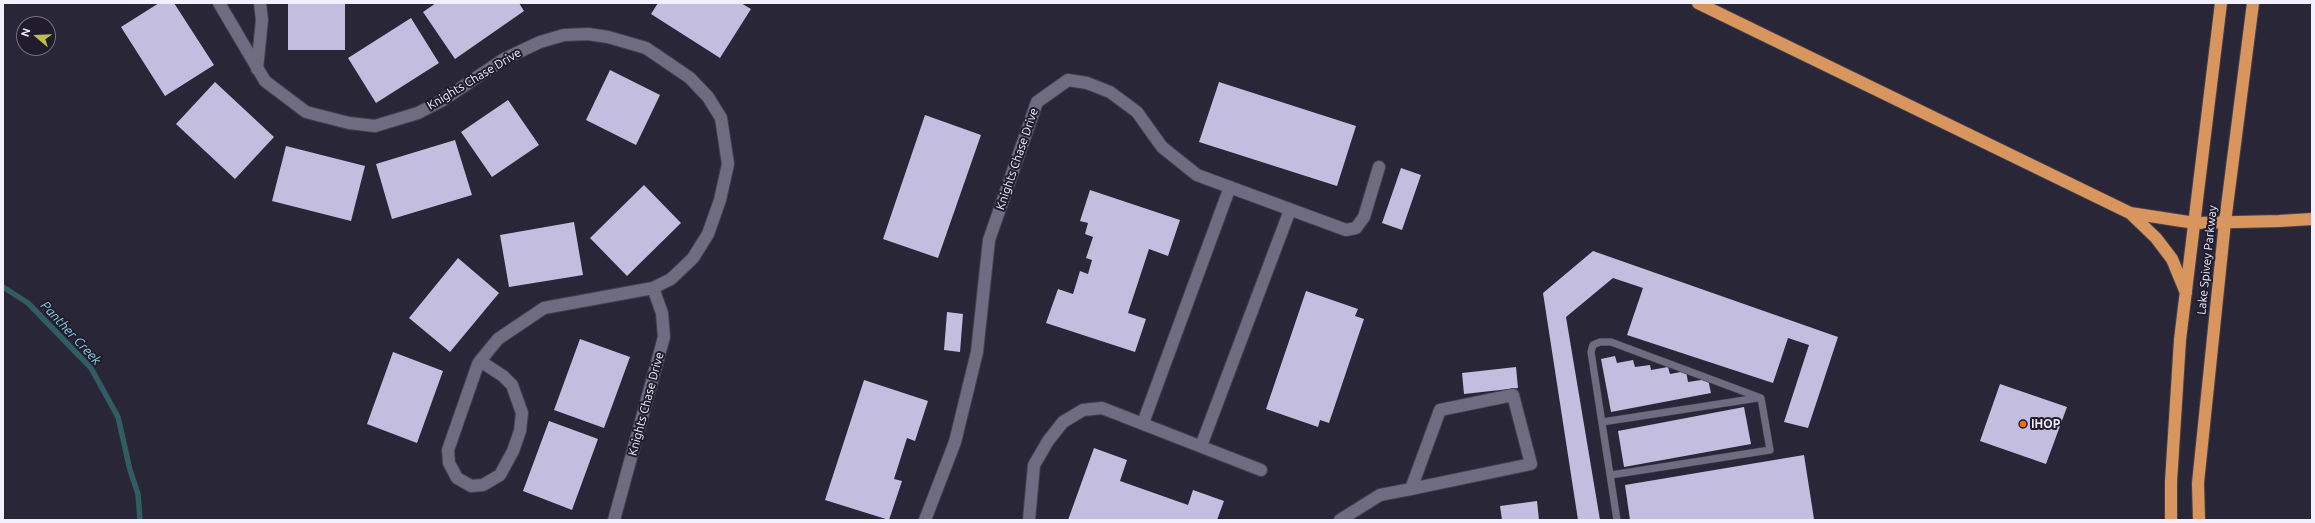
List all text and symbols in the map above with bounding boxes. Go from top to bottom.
north arrow [16,16,56,56]
text: N [19,27,33,38]
street label: Knights Chase Drive [425,45,523,113]
street label: Knights Chase Drive [993,106,1041,212]
street label: Lake Spivey Parkway [2194,205,2220,315]
water label: Panther Creek [37,298,105,368]
street label: Knights Chase Drive [625,351,667,457]
place label: IHOP [2031,417,2060,431]
marker: IHOP [2018,419,2028,429]

